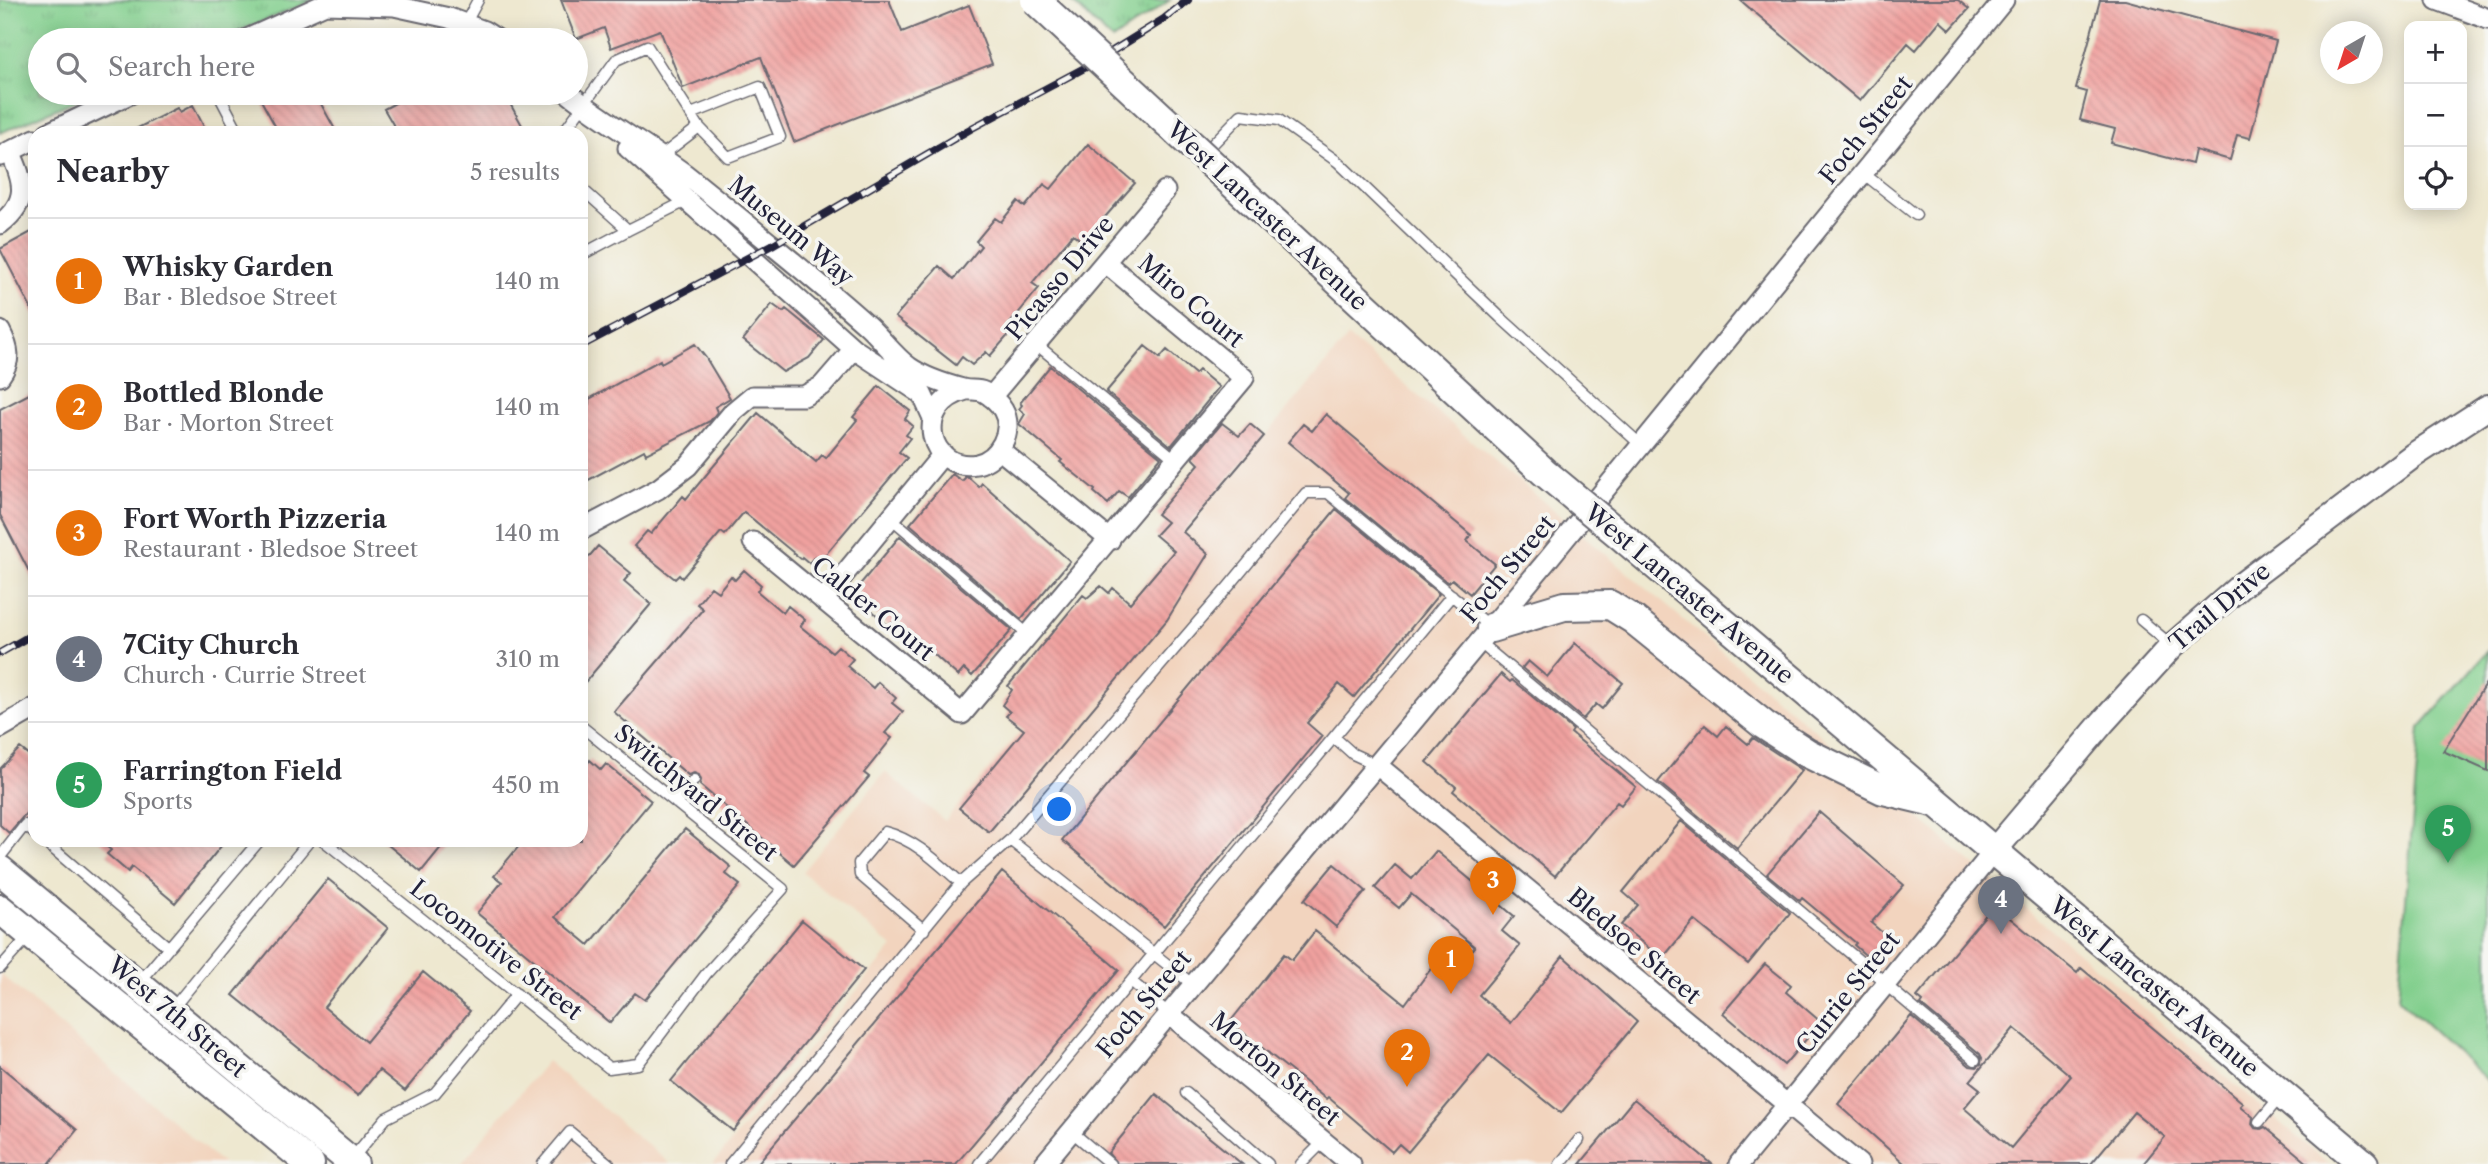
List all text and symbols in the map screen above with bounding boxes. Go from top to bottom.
north arrow [2320,21,2383,84]
map controls [2404,21,2467,210]
button: + [2404,21,2467,84]
search box [28,28,588,105]
icon: search [52,48,90,86]
text: Search here [108,51,255,83]
street label: Foch Street [1813,69,1919,190]
button: − [2404,84,2467,147]
street label: West Lancaster Avenue [1160,114,1374,316]
button: locate [2404,147,2467,210]
text: Nearby [56,153,169,190]
text: 5 results [470,158,560,186]
street label: Museum Way [723,170,860,292]
street label: Picasso Drive [999,210,1120,346]
street label: Miro Court [1133,248,1250,354]
text: Whisky Garden [123,251,333,283]
text: 1 [74,267,84,295]
text: 140 m [495,267,560,295]
text: Bar · Bledsoe Street [123,283,337,311]
text: Bottled Blonde [123,377,324,409]
text: 2 [72,393,86,421]
text: 140 m [495,393,560,421]
text: Bar · Morton Street [123,409,334,437]
street label: West Lancaster Avenue [1578,497,1800,690]
text: Fort Worth Pizzeria [123,503,387,535]
street label: Foch Street [1454,509,1561,628]
text: 3 [73,519,86,547]
text: 140 m [495,519,560,547]
text: Restaurant · Bledsoe Street [123,535,418,563]
street label: Calder Court [806,550,941,667]
street label: Trail Drive [2163,556,2276,657]
text: 7City Church [123,629,299,661]
text: 4 [72,645,86,673]
text: 310 m [496,645,560,673]
text: Church · Currie Street [123,661,366,689]
street label: Switchyard Street [609,718,784,867]
text: Farrington Field [123,755,342,787]
text: 5 [73,771,85,799]
text: 450 m [492,771,560,799]
text: Sports [123,787,193,815]
your location [1042,792,1076,826]
pin: 5 [2425,805,2471,863]
pin: 3 [1470,857,1516,915]
street label: Locomotive Street [404,873,589,1026]
pin: 4 [1978,876,2024,934]
street label: Bledsoe Street [1562,882,1707,1010]
street label: West Lancaster Avenue [2043,890,2265,1083]
street label: Currie Street [1790,925,1906,1060]
pin: 1 [1428,936,1474,994]
street label: Foch Street [1090,944,1197,1063]
street label: West 7th Street [101,949,253,1084]
street label: Morton Street [1204,1006,1347,1132]
pin: 2 [1384,1029,1430,1087]

